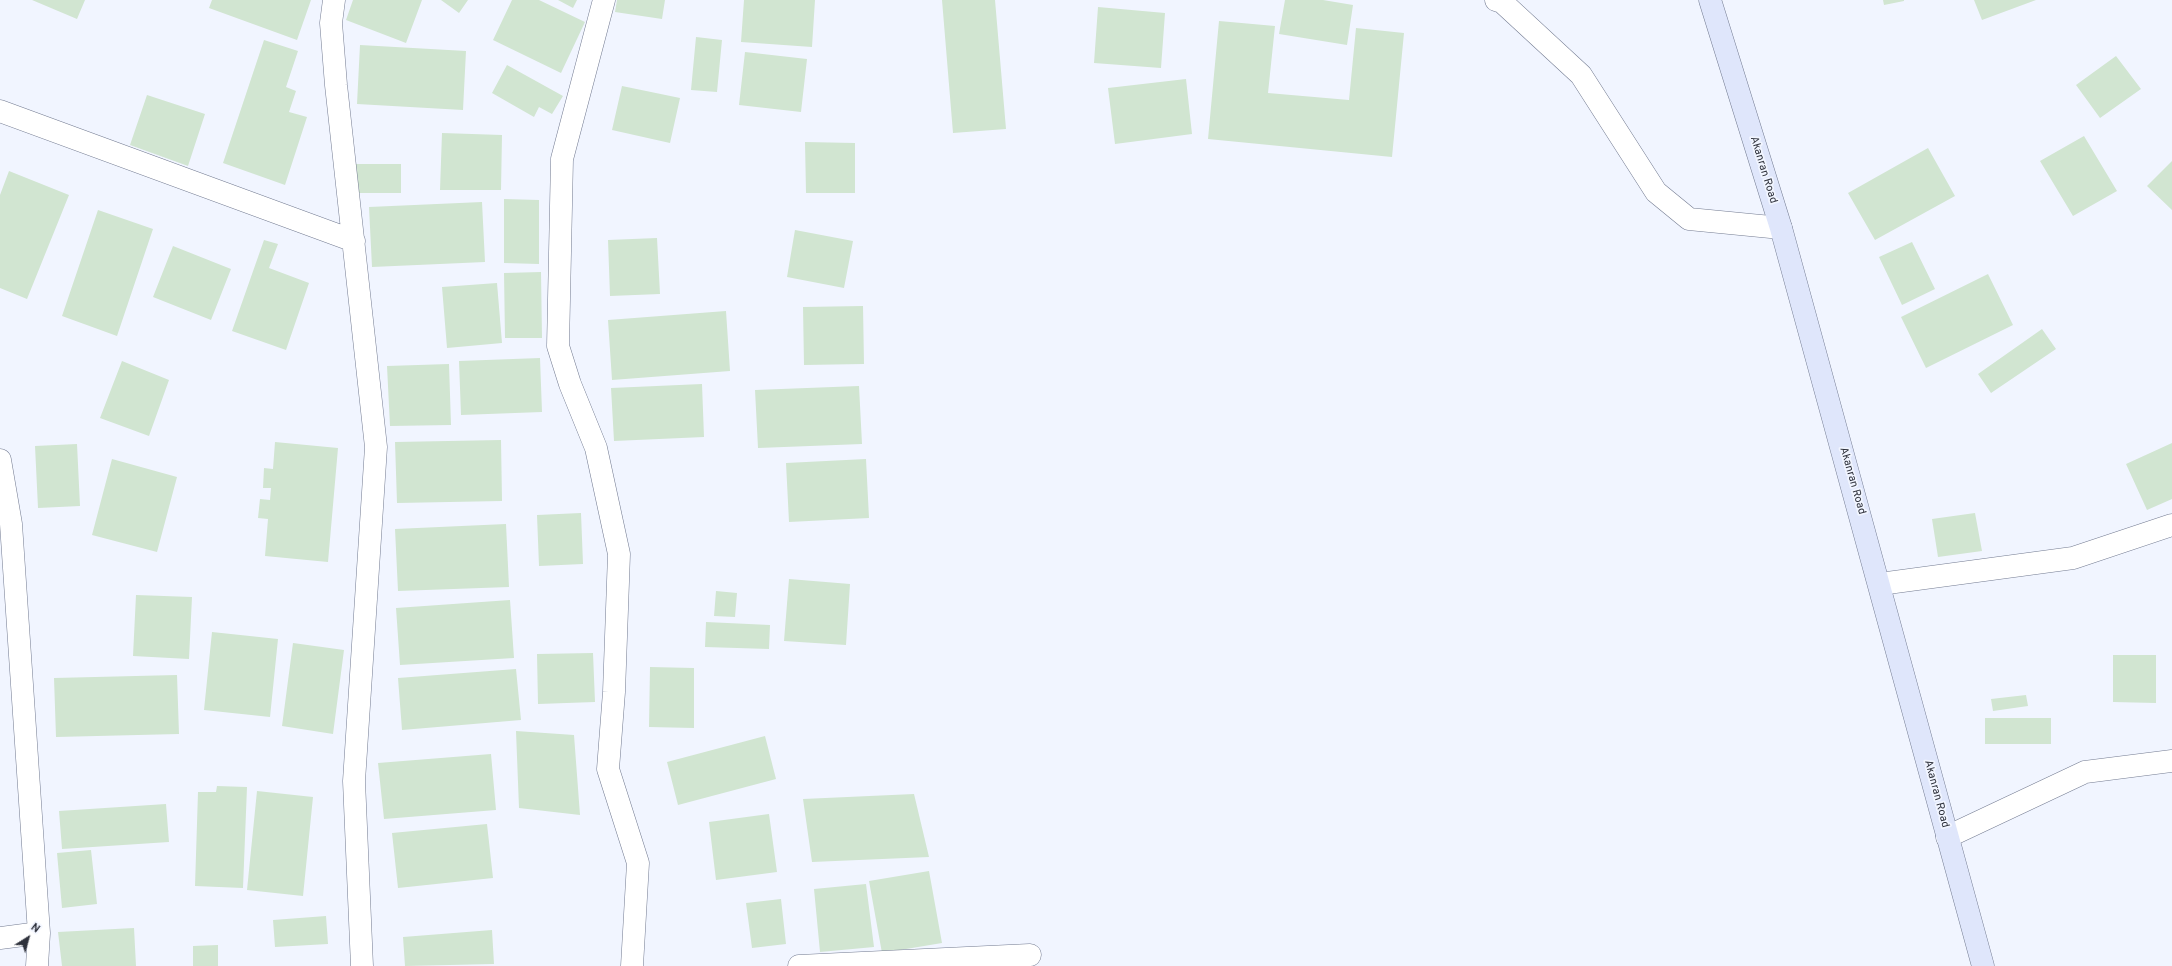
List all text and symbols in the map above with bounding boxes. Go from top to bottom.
street label: Akanran Road [1747,135,1779,205]
street label: Akanran Road [1836,446,1868,516]
street label: Akanran Road [1921,759,1951,829]
north arrow [8,918,48,958]
text: N [28,920,43,936]

